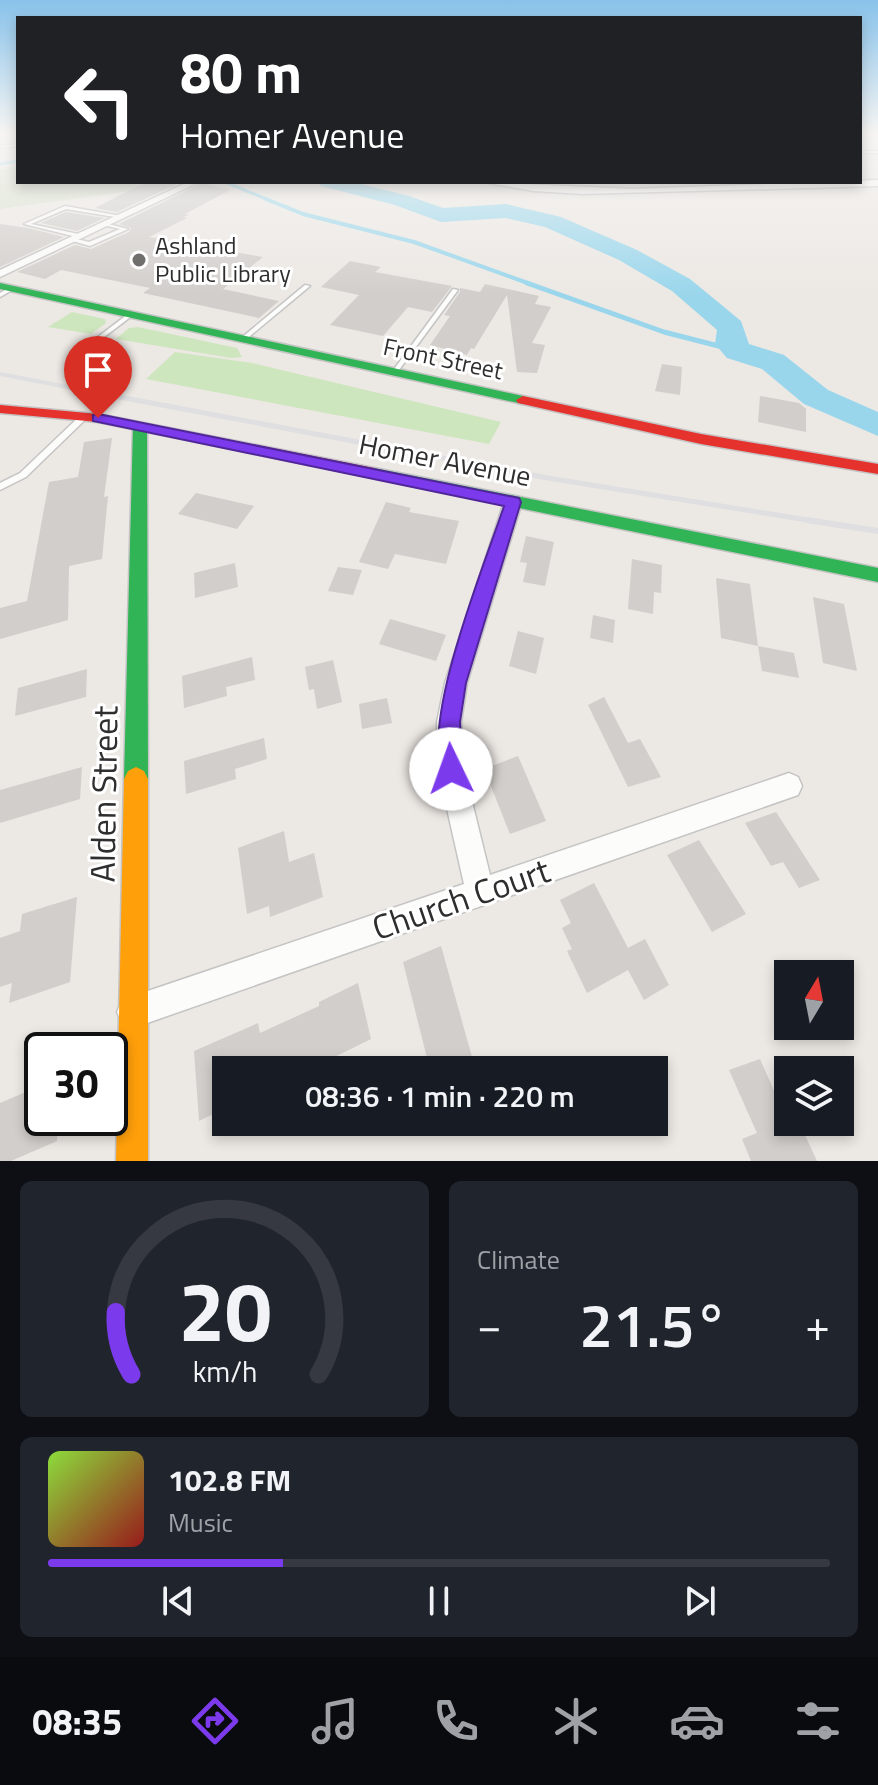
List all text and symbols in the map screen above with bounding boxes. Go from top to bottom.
text: 80 m [180,30,302,115]
icon: left [48,48,152,152]
text: Homer Avenue [180,107,404,162]
place label: Ashland Public Library [155,227,291,291]
marker: Ashland Public Library [130,251,148,269]
street label: Front Street [380,328,507,388]
pin [64,336,132,418]
icon: arrive [76,348,120,392]
street label: Homer Avenue [355,422,535,497]
street label: Alden Street [75,705,131,883]
position arrow [409,727,493,811]
street label: Church Court [365,843,556,953]
north arrow [774,960,854,1040]
map controls [774,960,854,1136]
speed limit sign: 30 [24,1032,128,1136]
button: layers [774,1056,854,1136]
text: 08:36 · 1 min · 220 m [305,1073,575,1119]
text: Climate [477,1240,560,1279]
text: 20 [178,1247,271,1373]
text: 21.5° [579,1279,728,1370]
text: − [477,1291,502,1358]
text: + [805,1291,830,1358]
text: km/h [192,1350,257,1393]
text: 102.8 FM [168,1457,291,1503]
text: Music [168,1503,233,1542]
icon: previous [156,1579,200,1623]
icon: pause [417,1579,461,1623]
icon: next [678,1579,722,1623]
icon: directions [187,1693,243,1749]
icon: music [307,1693,363,1749]
icon: phone [428,1693,484,1749]
icon: climate [548,1693,604,1749]
icon: car [669,1693,725,1749]
icon: filters [790,1693,846,1749]
text: 08:35 [32,1694,122,1749]

